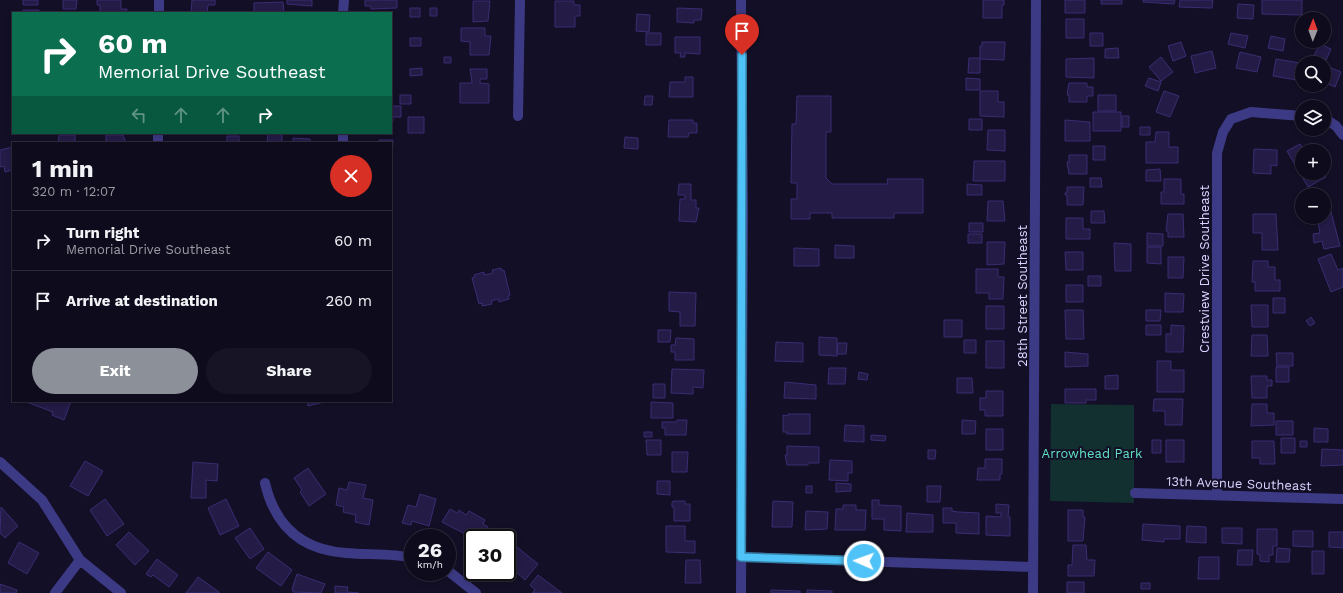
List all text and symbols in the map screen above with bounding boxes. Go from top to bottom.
north arrow [1295,12,1331,48]
map controls [1295,12,1331,224]
pin [725,14,759,55]
icon: arrive [731,20,753,42]
text: 60 m [98,27,168,60]
icon: right [32,28,84,80]
button: search [1295,56,1331,92]
text: Memorial Drive Southeast [98,61,326,82]
button: layers [1295,100,1331,136]
icon: left [128,104,150,126]
icon: ahead [170,104,192,126]
icon: ahead [212,104,234,126]
icon: right [254,104,276,126]
button: + [1295,144,1331,180]
text: 1 min [32,155,94,183]
button: close [330,155,372,197]
text: 320 m · 12:07 [32,184,115,199]
street label: Crestview Drive Southeast [1197,184,1212,353]
button: − [1295,188,1331,224]
text: Turn right [66,224,139,242]
street label: 28th Street Southeast [1015,225,1030,367]
icon: right [32,230,54,252]
text: 60 m [334,232,372,250]
text: Memorial Drive Southeast [66,242,230,257]
icon: arrive [32,290,54,312]
text: Arrive at destination [66,292,218,310]
text: 260 m [325,292,372,310]
button: Exit [32,348,198,394]
button: Share [206,348,372,394]
park label: Arrowhead Park [1042,446,1143,461]
street label: 13th Avenue Southeast [1166,473,1312,494]
speed limit sign: 30 [464,529,516,581]
text: 26 [418,538,442,562]
position arrow [843,540,885,582]
text: km/h [417,559,443,570]

